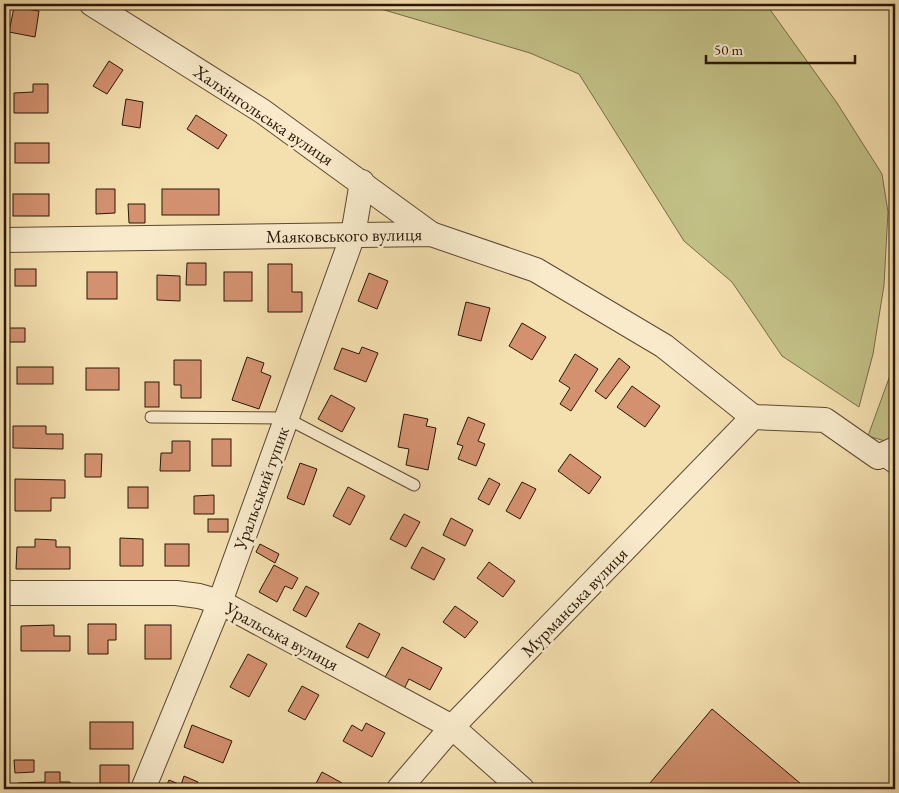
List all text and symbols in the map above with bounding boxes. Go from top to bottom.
scale bar [706,32,855,64]
text: 50 m [714,40,743,59]
street label: Халхінгольська вулиця [189,59,339,170]
street label: Маяковського вулиця [266,222,422,248]
street label: Уральський тупик [228,423,294,554]
street label: Мурманська вулиця [516,542,632,662]
street label: Уральська вулиця [220,596,343,676]

